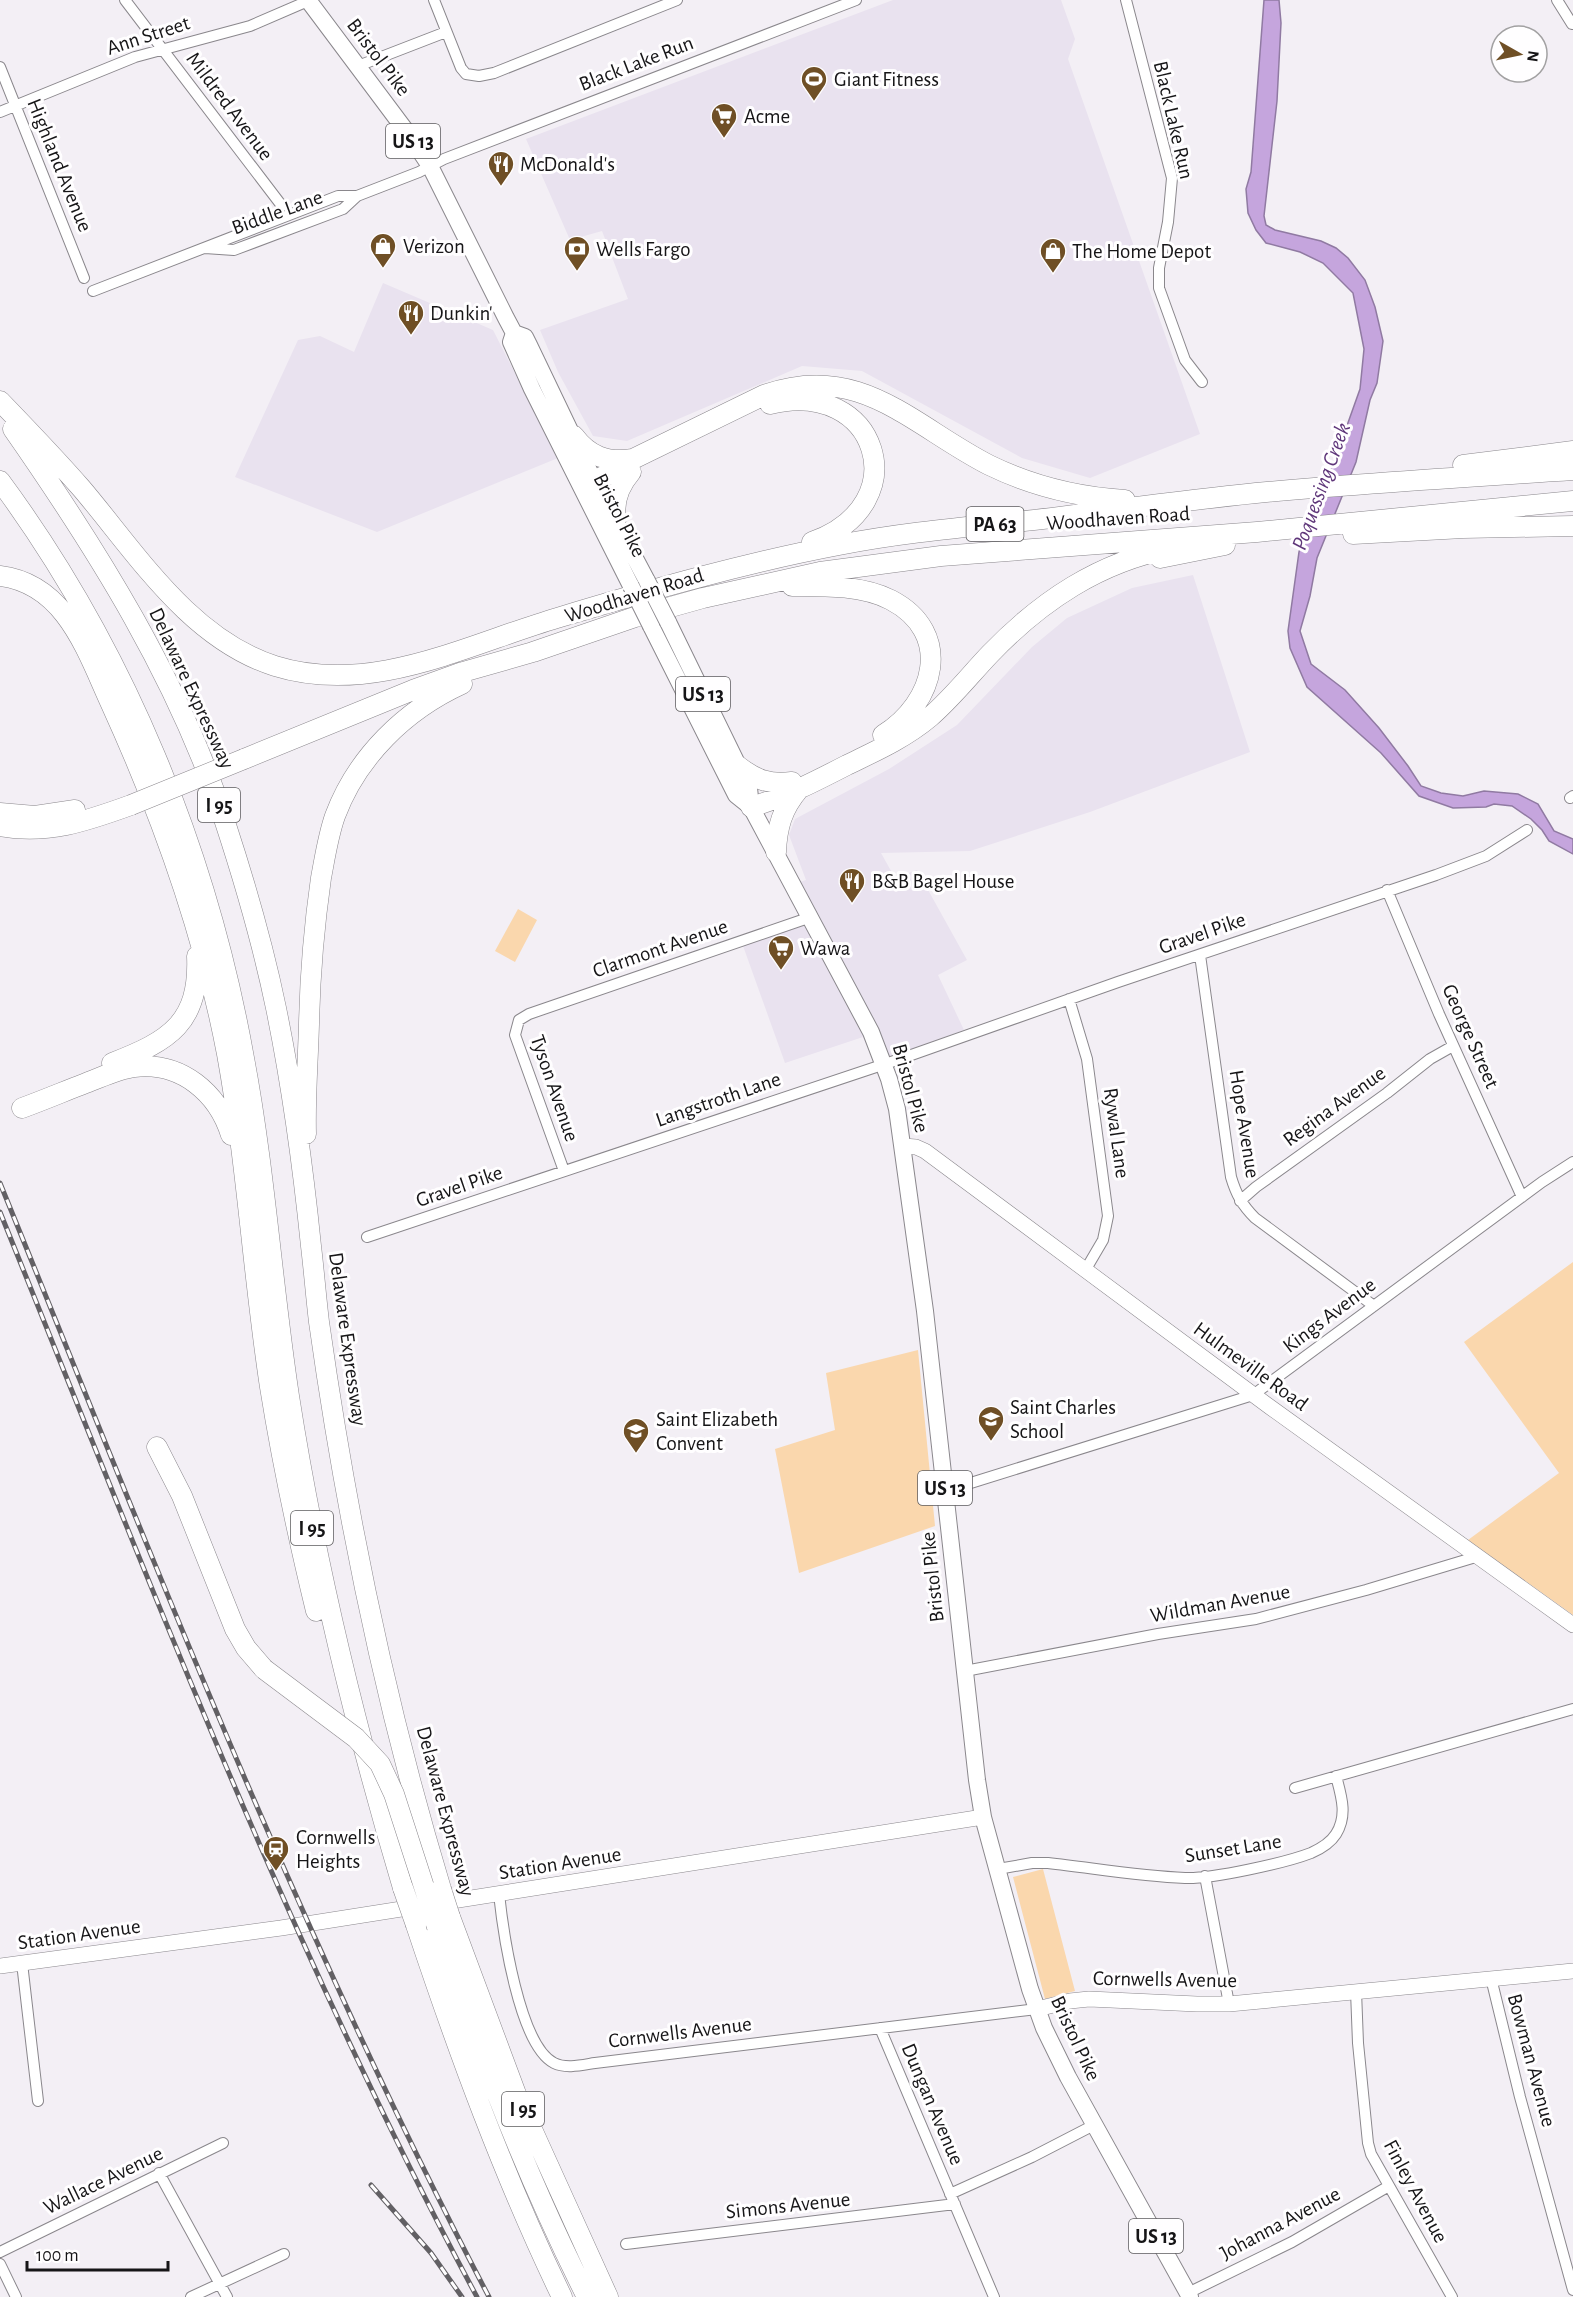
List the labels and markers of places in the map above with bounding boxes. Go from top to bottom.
sports icon: Giant Fitness [799,64,829,102]
place label: Giant Fitness [834,69,939,90]
supermarket icon: Acme [709,101,739,139]
place label: Acme [744,106,790,127]
restaurant icon: McDonald's [486,149,516,187]
place label: McDonald's [520,154,615,175]
shop icon: Verizon [368,231,398,269]
bank icon: Wells Fargo [562,234,592,272]
place label: Verizon [403,236,465,257]
shop icon: The Home Depot [1038,236,1068,274]
place label: Wells Fargo [596,239,690,260]
place label: The Home Depot [1072,241,1211,262]
restaurant icon: Dunkin' [396,298,426,336]
place label: Dunkin' [430,303,493,324]
restaurant icon: B&B Bagel House [837,866,867,904]
place label: B&B Bagel House [872,871,1015,892]
supermarket icon: Wawa [766,933,796,971]
place label: Wawa [800,938,851,959]
place label: Saint Charles School [1010,1397,1116,1442]
school or university icon: Saint Charles School [976,1404,1006,1442]
place label: Saint Elizabeth Convent [656,1409,778,1454]
school or university icon: Saint Elizabeth Convent [621,1416,651,1454]
place label: Cornwells Heights [296,1827,376,1872]
station icon: Cornwells Heights [261,1834,291,1872]

